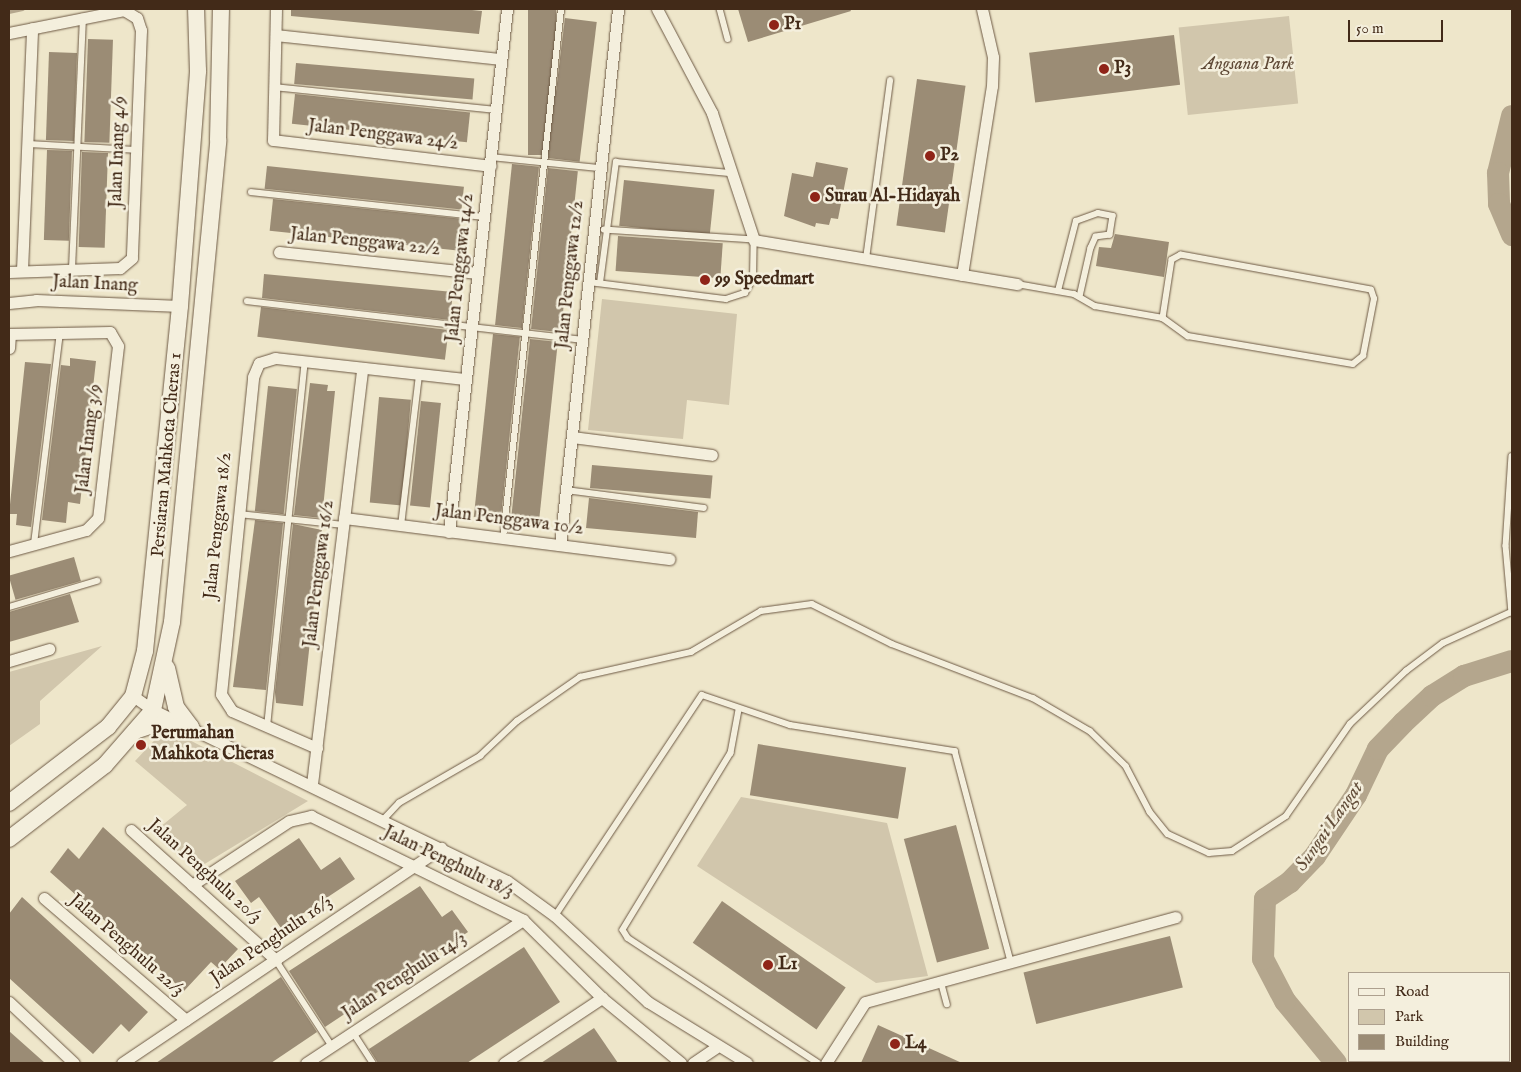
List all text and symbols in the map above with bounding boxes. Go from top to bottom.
scale bar [1351,10,1446,42]
place label: P1 [784,14,801,36]
marker: P1 [768,19,780,31]
text: 50 m [1356,19,1384,38]
park label: Angsana Park [1202,54,1294,76]
place label: P3 [1114,58,1131,80]
marker: P3 [1098,63,1110,75]
street label: Jalan Inang 4/9 [106,96,132,208]
street label: Jalan Penggawa 24/2 [307,116,459,156]
place label: P2 [940,145,959,167]
marker: P2 [924,150,936,162]
place label: Surau Al-Hidayah [825,186,960,208]
marker: Surau Al-Hidayah [809,191,821,203]
street label: Jalan Penggawa 14/2 [442,193,480,343]
street label: Jalan Penggawa 12/2 [552,200,590,350]
street label: Jalan Penggawa 22/2 [289,224,441,262]
place label: 99 Speedmart [715,269,814,291]
street label: Jalan Inang [52,272,138,298]
marker: 99 Speedmart [699,274,711,286]
street label: Persiaran Mahkota Cheras 1 [148,352,188,558]
street label: Jalan Inang 3/9 [73,383,107,495]
street label: Jalan Penggawa 18/2 [201,451,237,601]
street label: Jalan Penggawa 16/2 [300,499,340,649]
street label: Jalan Penggawa 10/2 [434,501,584,541]
place label: Perumahan Mahkota Cheras [151,724,274,766]
marker: Perumahan Mahkota Cheras [135,739,147,751]
water label: Sungai Langat [1291,778,1369,876]
street label: Jalan Penghulu 20/3 [143,815,265,929]
street label: Jalan Penghulu 18/3 [379,822,517,904]
street label: Jalan Penghulu 22/3 [64,890,188,1002]
street label: Jalan Penghulu 16/3 [207,892,337,990]
street label: Jalan Penghulu 14/3 [339,929,471,1025]
place label: L1 [778,954,798,976]
marker: L1 [762,959,774,971]
legend [1348,972,1511,1062]
text: Road [1395,982,1429,1001]
text: Park [1395,1007,1424,1026]
text: Building [1395,1032,1449,1051]
place label: L4 [905,1033,927,1055]
marker: L4 [889,1038,901,1050]

